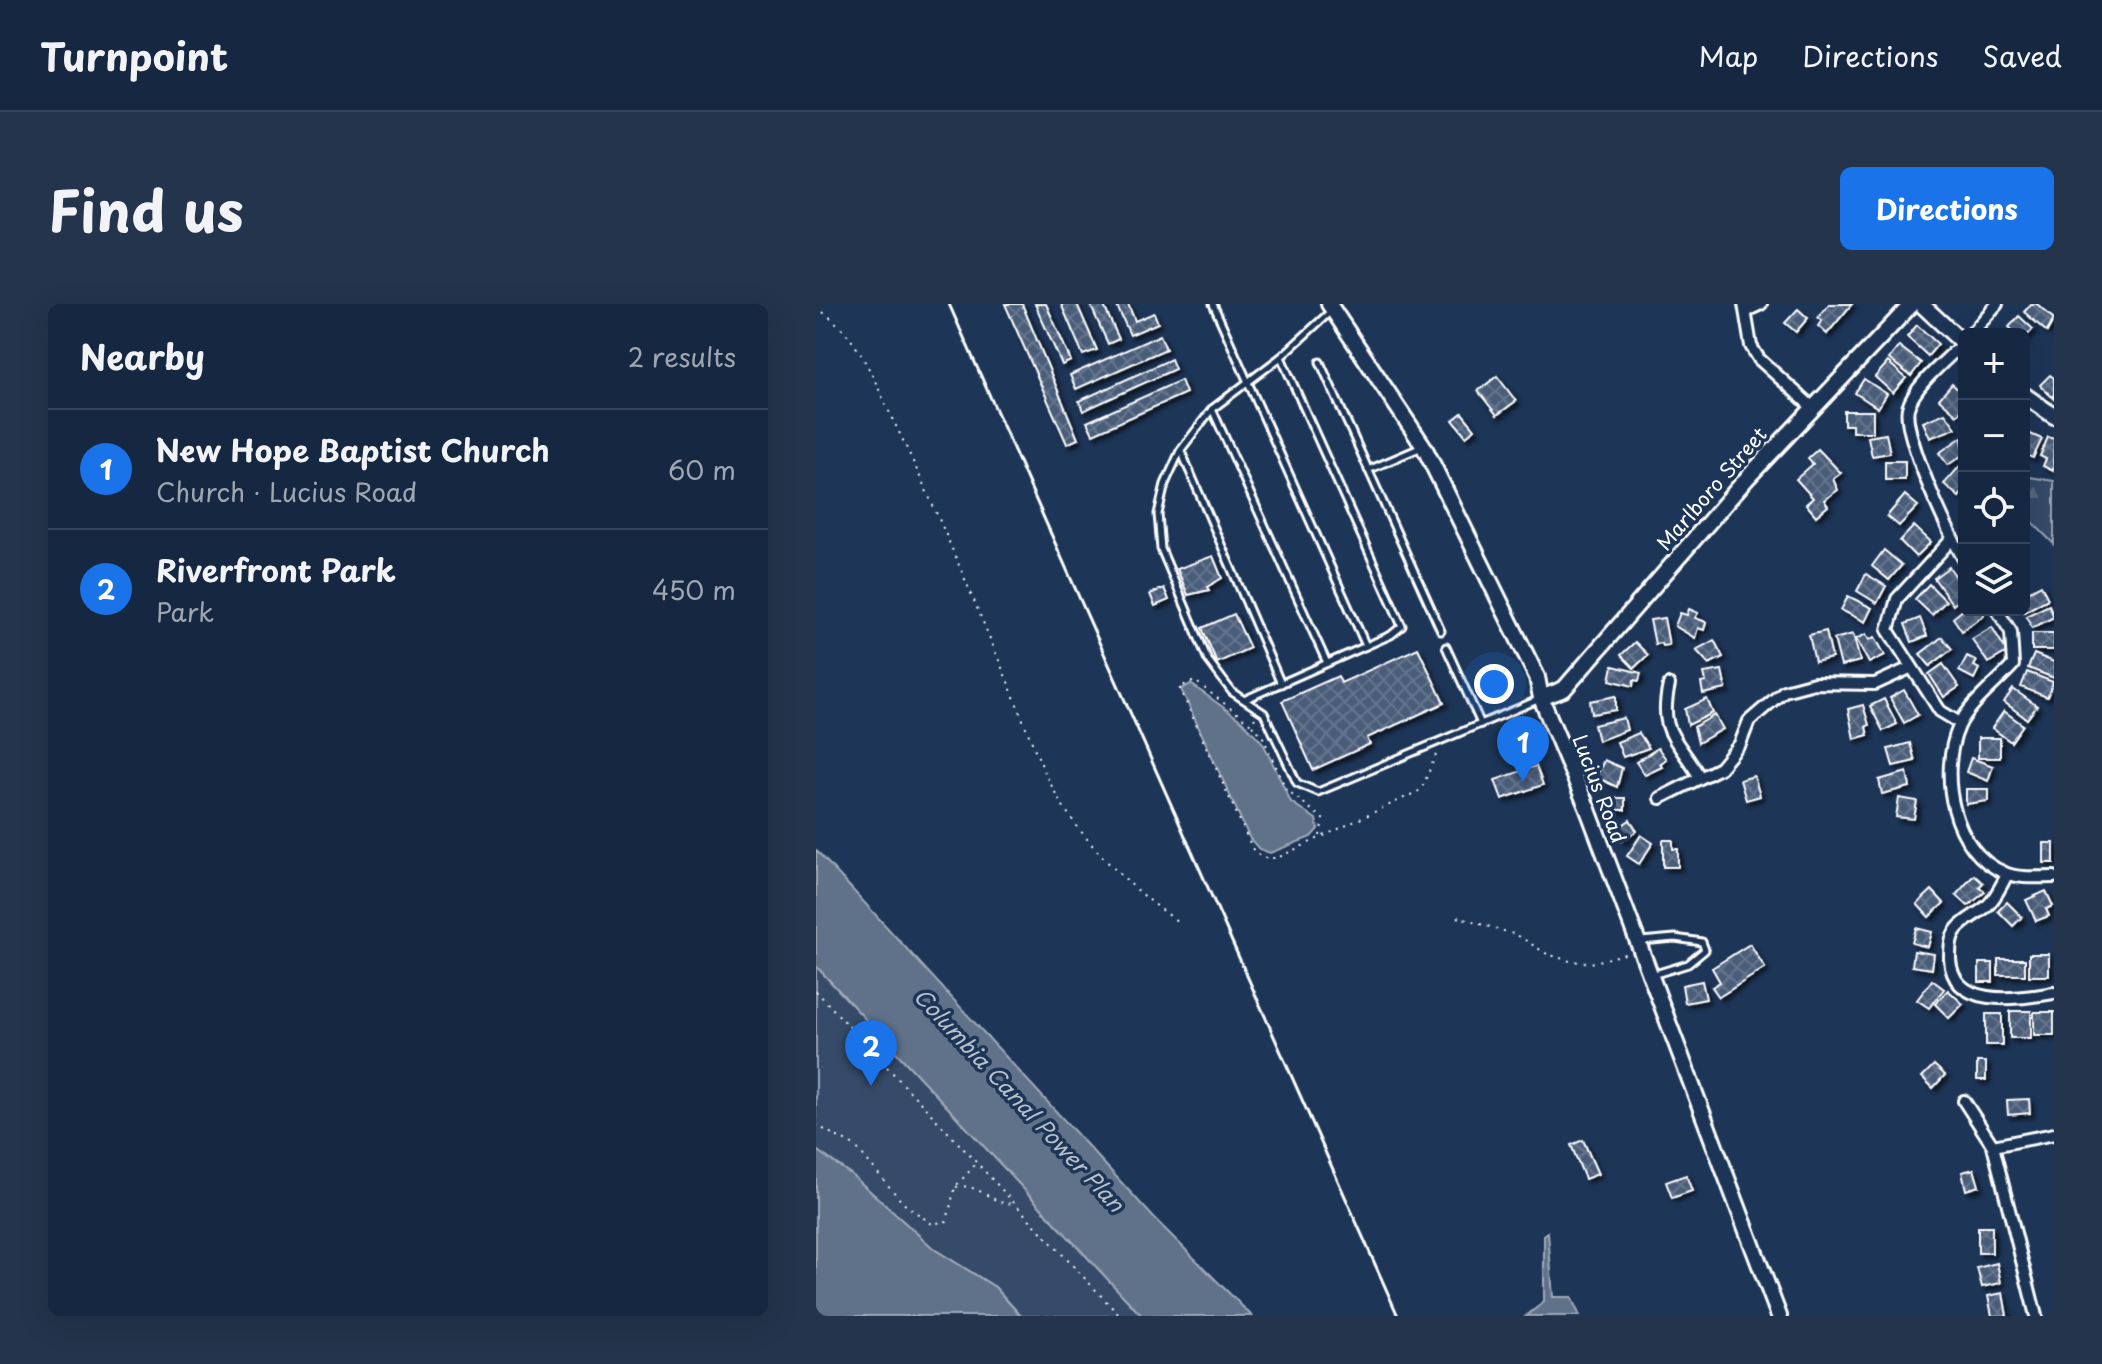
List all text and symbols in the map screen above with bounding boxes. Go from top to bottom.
text: Turnpoint [40,27,228,84]
text: Map [1699,34,1758,77]
text: Directions [1802,34,1939,77]
text: Saved [1983,34,2062,77]
text: Find us [48,166,244,251]
button: Directions [1840,167,2054,250]
map controls [1958,328,2030,616]
button: + [1958,328,2030,400]
text: Nearby [80,330,205,382]
text: 2 results [628,337,736,376]
button: − [1958,400,2030,472]
street label: Marlboro Street [1649,420,1773,557]
text: New Hope Baptist Church [156,427,550,472]
text: 1 [100,450,112,489]
text: 60 m [668,450,736,489]
text: Church · Lucius Road [156,472,417,511]
button: locate [1958,472,2030,544]
button: layers [1958,544,2030,616]
text: Riverfront Park [156,547,396,592]
text: 2 [97,570,115,609]
text: 450 m [652,570,736,609]
text: Park [156,592,214,631]
your location [1474,664,1514,704]
pin: 1 [1497,716,1549,782]
street label: Lucius Road [1566,730,1634,847]
water label: Columbia Canal Power Plan [907,980,1134,1219]
pin: 2 [845,1020,897,1086]

